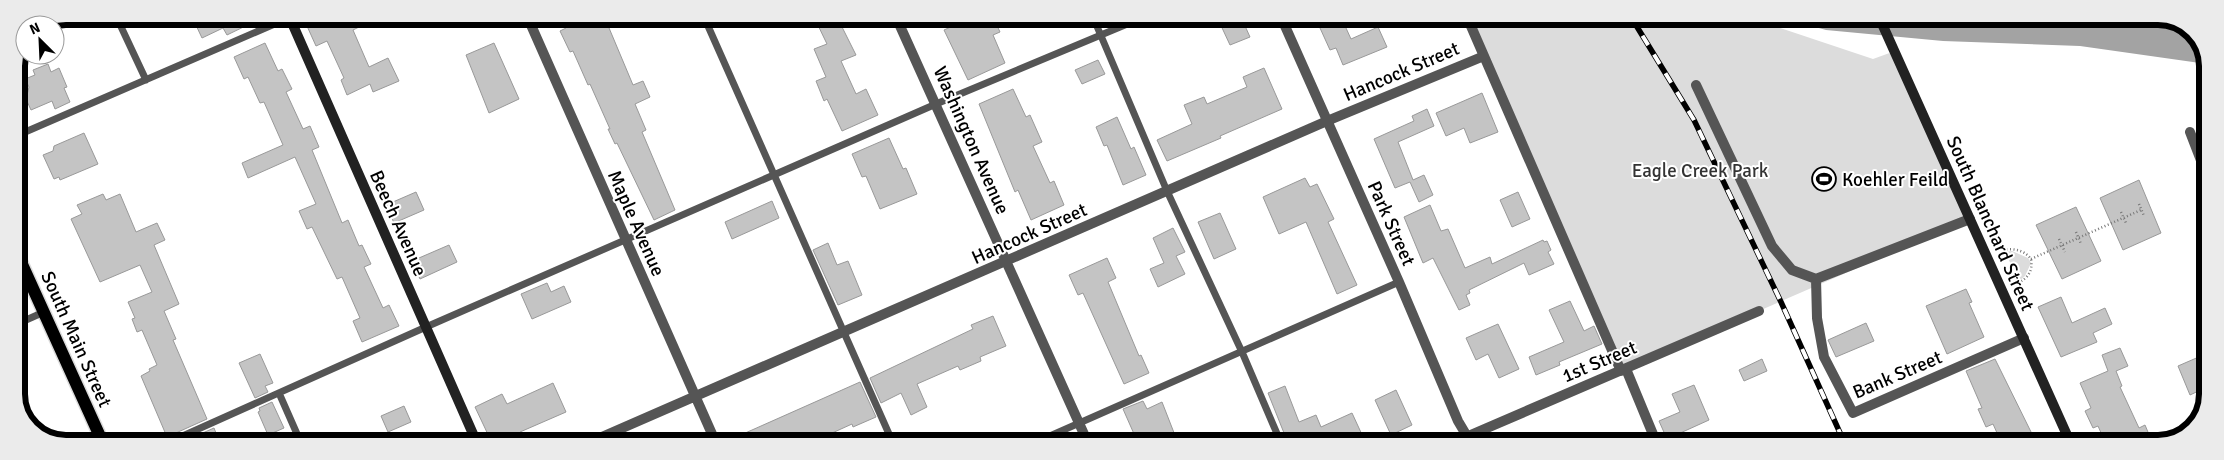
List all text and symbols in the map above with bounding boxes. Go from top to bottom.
north arrow [15,15,65,65]
text: N [27,19,43,38]
street label: Hancock Street [1340,37,1463,107]
street label: Washington Avenue [928,63,1015,218]
street label: South Blanchard Street [1941,132,2040,315]
park label: Eagle Creek Park [1632,159,1769,183]
sports icon: Koehler Feild [1811,166,1837,192]
street label: Beech Avenue [364,167,432,280]
street label: Maple Avenue [602,167,670,280]
place label: Koehler Feild [1842,168,1948,192]
street label: Park Street [1362,177,1421,270]
street label: Hancock Street [968,198,1091,270]
street label: South Main Street [35,268,117,411]
street label: 1st Street [1558,335,1641,388]
street label: Bank Street [1849,345,1946,404]

